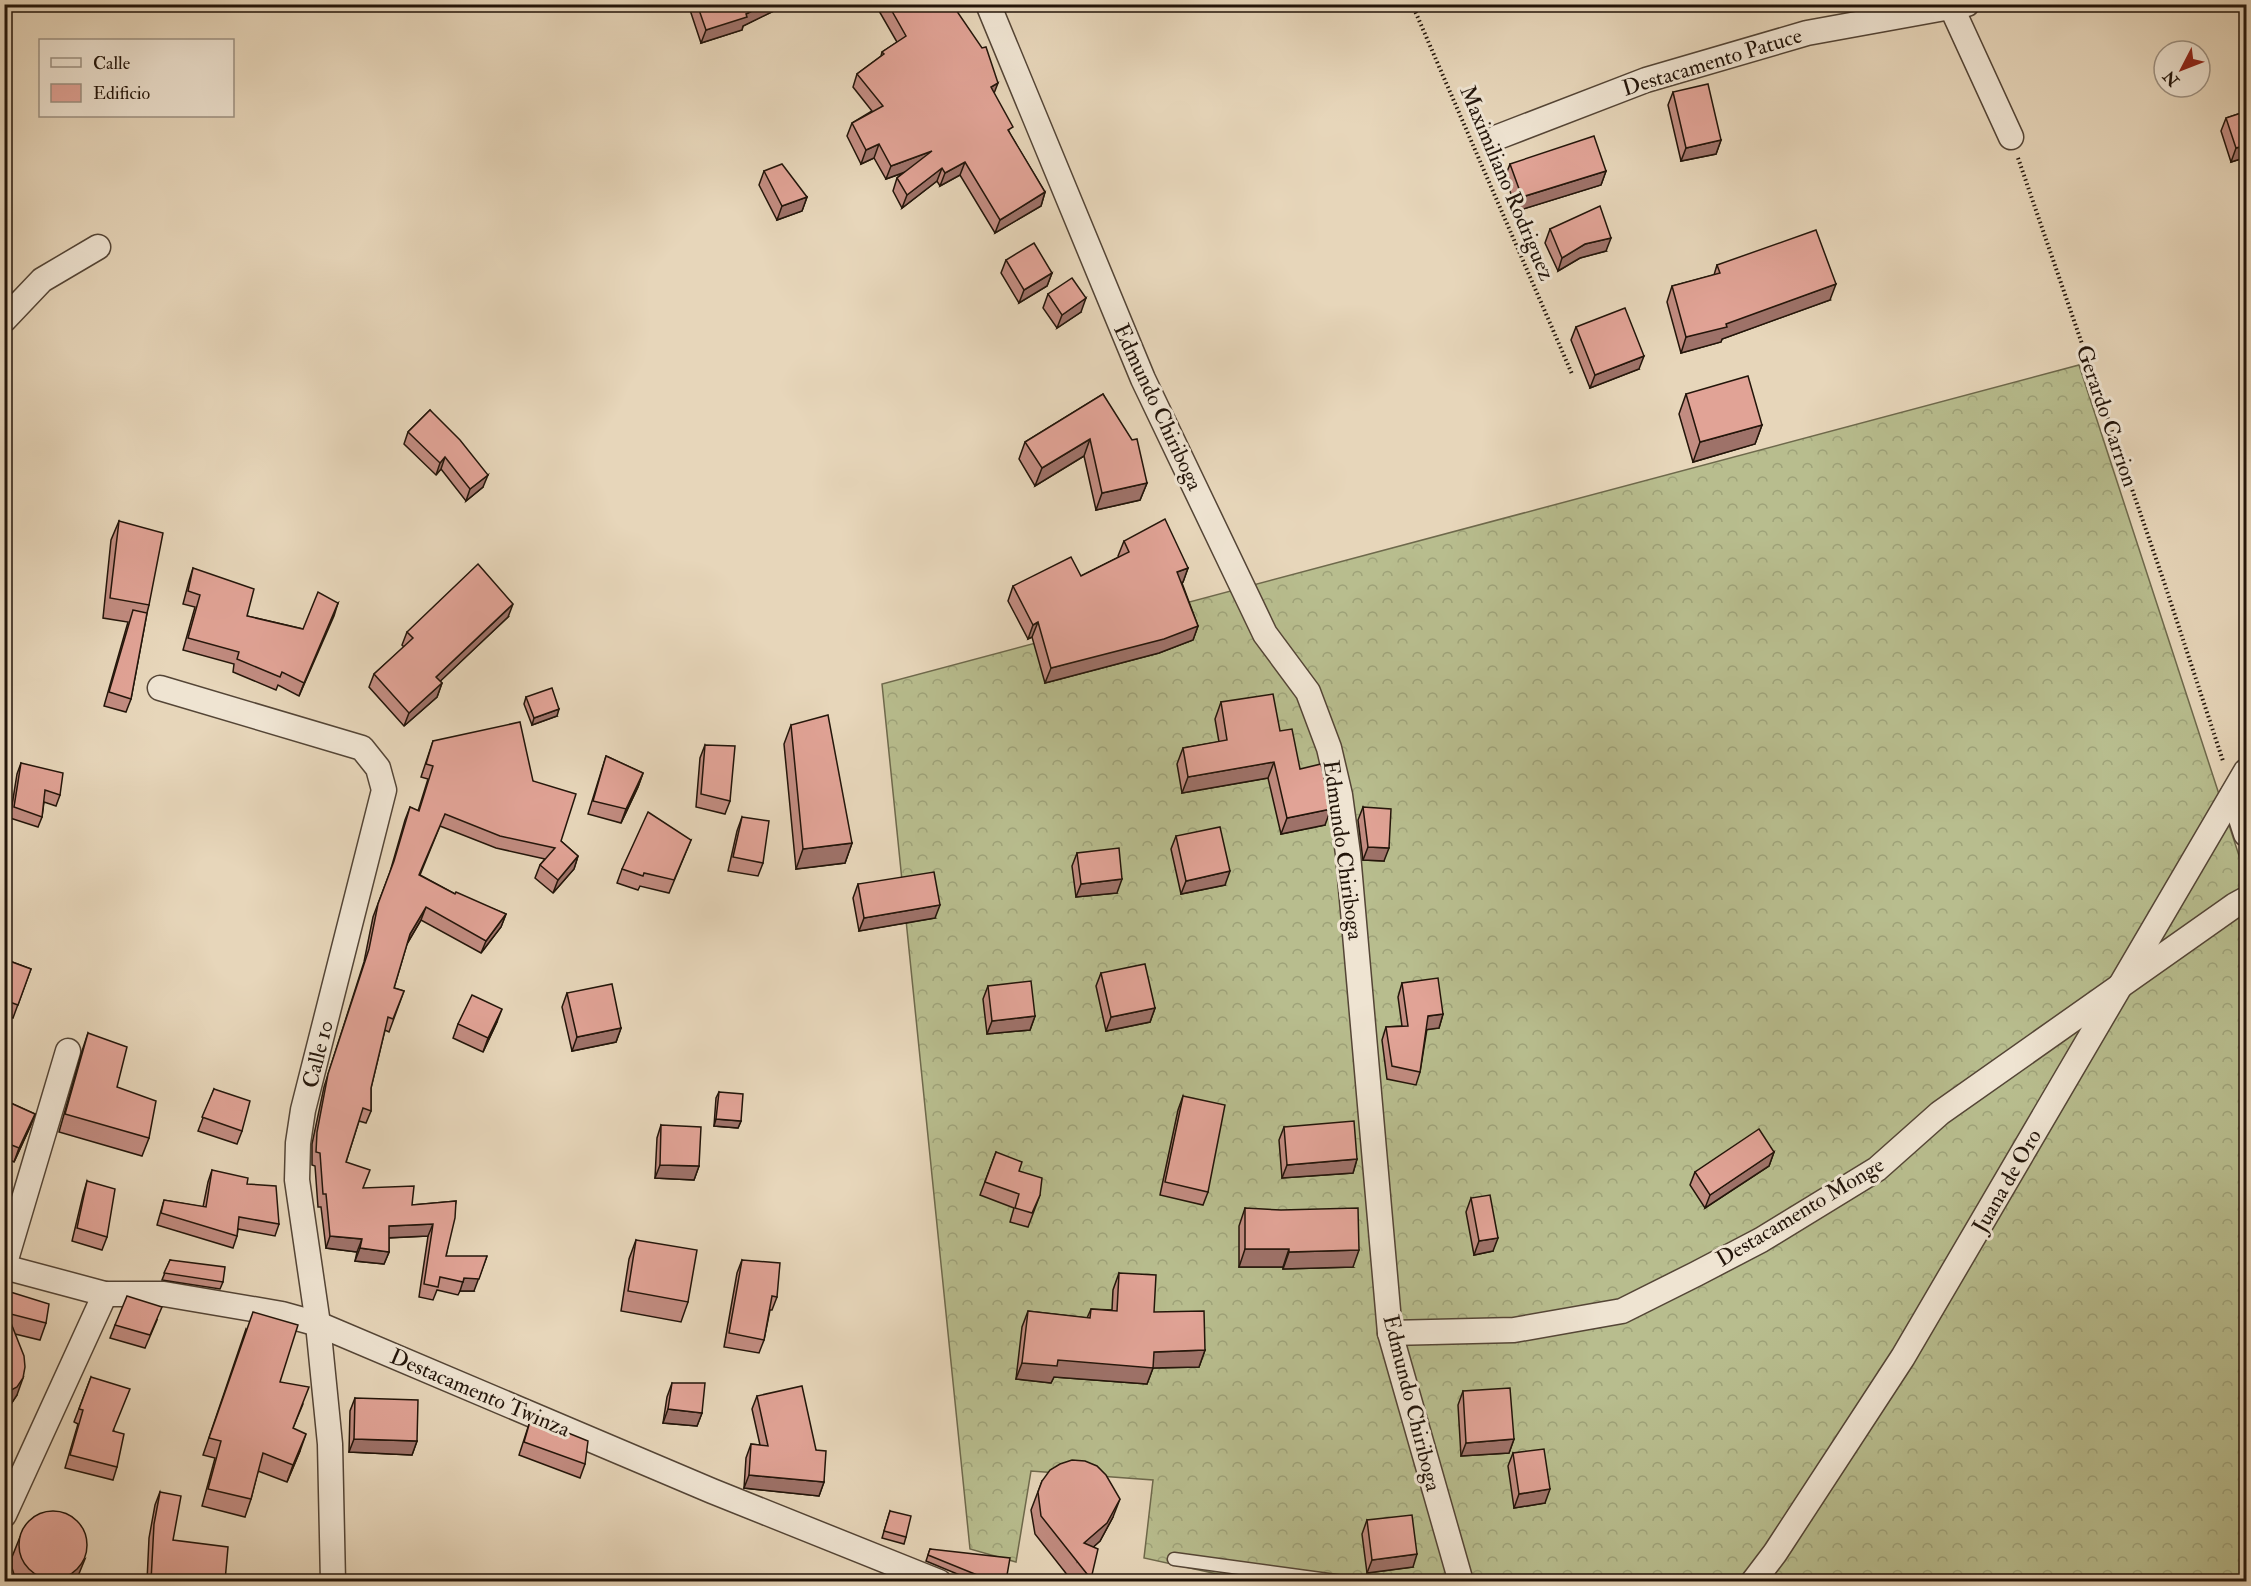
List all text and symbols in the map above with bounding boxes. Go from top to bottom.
street label: Destacamento Patuce [1619,21,1805,103]
legend [39,39,234,117]
north arrow [2152,39,2212,99]
text: Calle [93,52,131,75]
text: N [2159,66,2184,91]
street label: Maximiliano Rodriguez [1453,81,1561,285]
text: Edificio [93,82,150,105]
street label: Edmundo Chiriboga [1107,319,1209,496]
street label: Gerardo Carrion [2070,341,2144,491]
street label: Edmundo Chiriboga [1317,758,1370,943]
street label: Calle 10 [296,1017,340,1091]
street label: Juana de Oro [1966,1124,2048,1239]
street label: Destacamento Monge [1711,1151,1889,1273]
street label: Edmundo Chiriboga [1377,1312,1448,1495]
street label: Destacamento Twinza [386,1342,575,1444]

